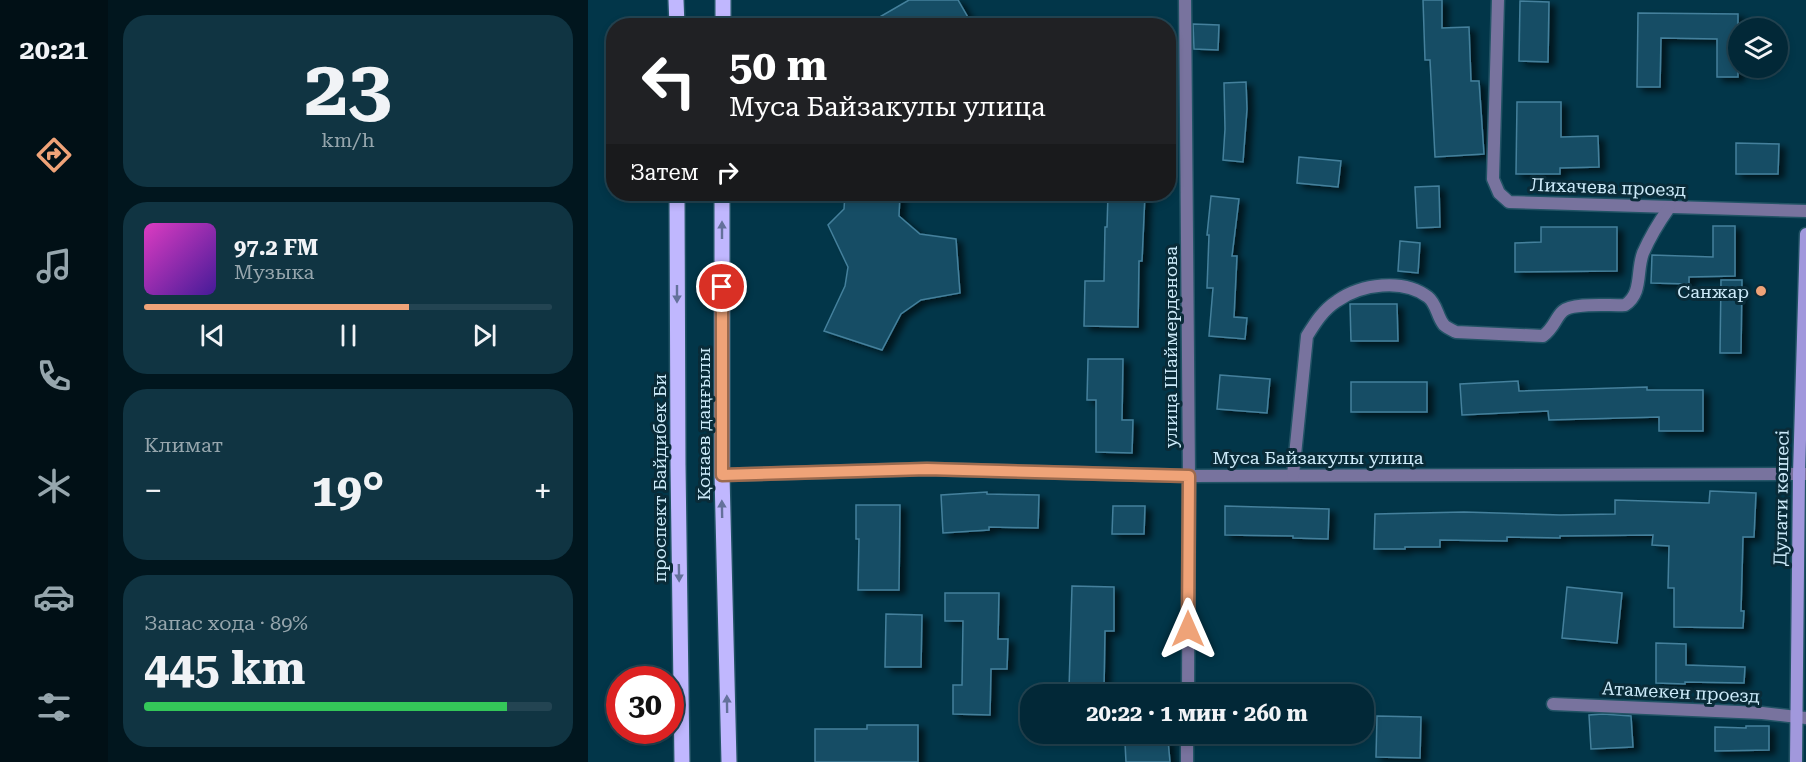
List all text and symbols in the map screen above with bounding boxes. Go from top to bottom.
map controls [1728,18,1788,78]
button: layers [1728,18,1788,78]
text: 20:21 [20,34,88,66]
text: 50 m [729,41,827,90]
icon: left [630,42,708,120]
text: 23 [304,43,392,134]
text: Муса Байзакулы улица [729,91,1046,123]
text: km/h [321,128,375,152]
icon: directions [33,134,75,176]
icon: right [711,156,744,189]
text: Затем [630,160,699,185]
street label: Лихачева проезд [1530,174,1686,200]
one-way arrow [717,220,727,239]
text: 97.2 FM [234,235,318,260]
icon: music [33,245,75,287]
street label: улица Шаймерденова [1160,246,1181,448]
text: Музыка [234,260,314,284]
pin [696,261,747,312]
icon: arrive [705,270,738,303]
place label: Санжар [1677,281,1749,302]
one-way arrow [673,284,682,303]
marker: Санжар [1754,284,1768,298]
icon: previous [196,319,229,352]
icon: pause [332,319,365,352]
icon: next [468,319,501,352]
street label: Қонаев даңғылы [693,347,714,501]
icon: phone [33,355,75,397]
street label: проспект Байдибек Би [649,374,670,582]
street label: Дулати көшесі [1769,429,1793,566]
text: Климат [144,433,223,457]
street label: Муса Байзакулы улица [1212,447,1424,468]
text: 19° [312,464,384,517]
icon: climate [33,465,75,507]
text: − [144,471,162,510]
text: + [534,471,552,510]
one-way arrow [718,499,727,518]
one-way arrow [675,563,684,582]
icon: car [33,576,75,618]
position arrow [1156,597,1220,661]
text: Запас хода · 89% [144,611,308,635]
text: 445 km [144,642,305,695]
speed limit sign: 30 [606,666,684,744]
street label: Атамекен проезд [1601,677,1761,707]
icon: filters [33,686,75,728]
one-way arrow [722,694,732,713]
text: 20:22 · 1 мин · 260 m [1086,701,1308,726]

